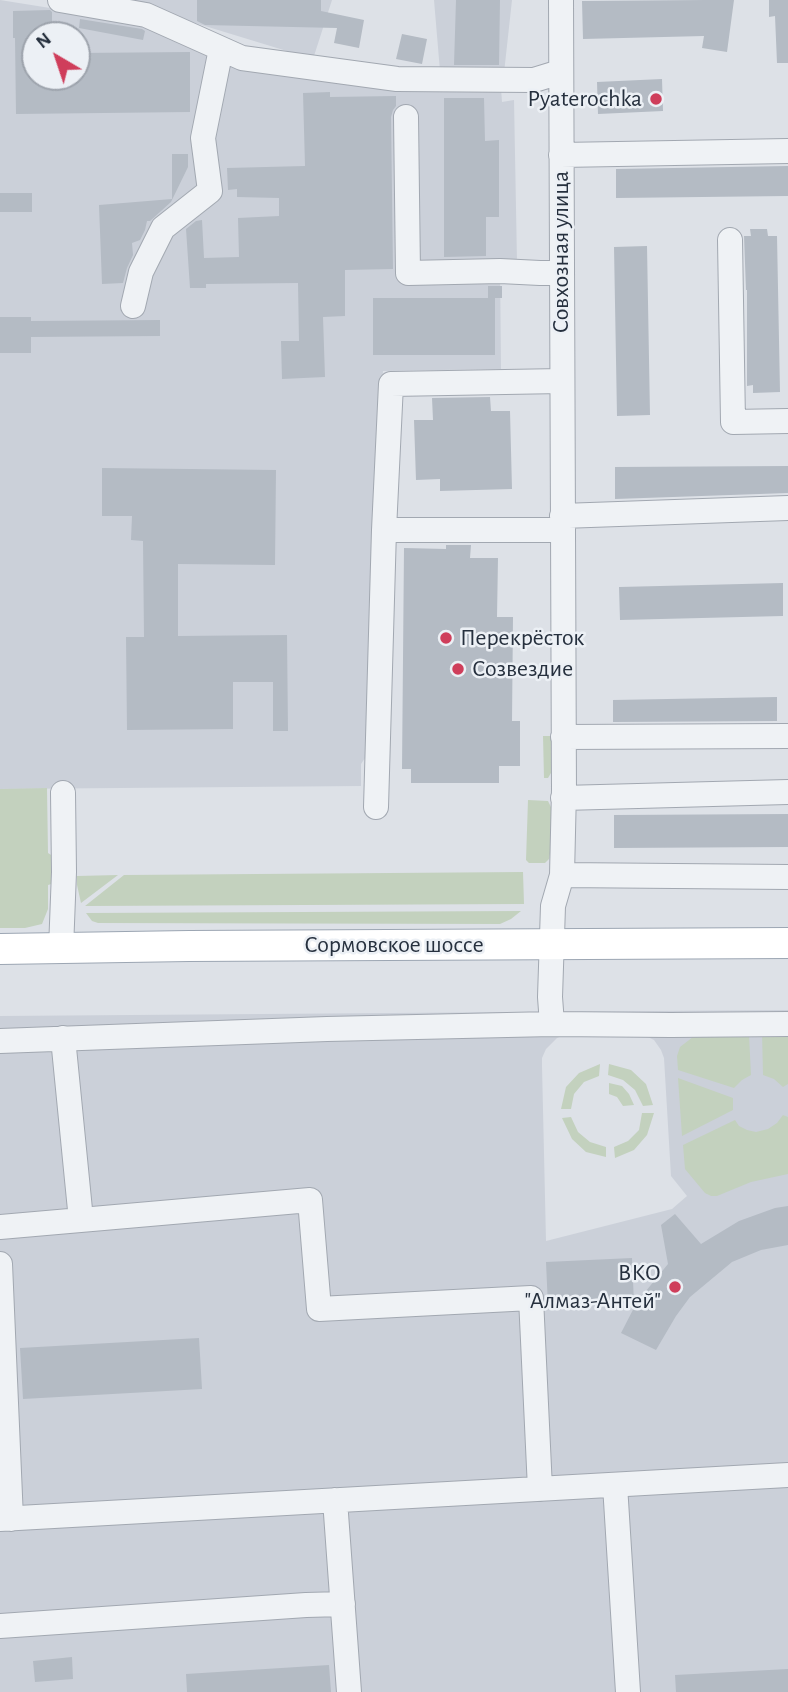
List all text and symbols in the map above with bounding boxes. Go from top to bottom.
north arrow [21,21,91,91]
text: N [33,29,55,52]
place label: Pyaterochka [527,85,642,113]
marker: Pyaterochka [648,91,664,107]
street label: Совхозная улица [547,171,575,333]
place label: Перекрёсток [460,624,584,652]
marker: Перекрёсток [438,630,454,646]
place label: Созвездие [472,655,573,683]
marker: Созвездие [450,661,466,677]
street label: Сормовское шоссе [304,931,484,959]
place label: ВКО "Алмаз-Антей" [525,1259,661,1315]
marker: ВКО "Алмаз-Антей" [667,1279,683,1295]

